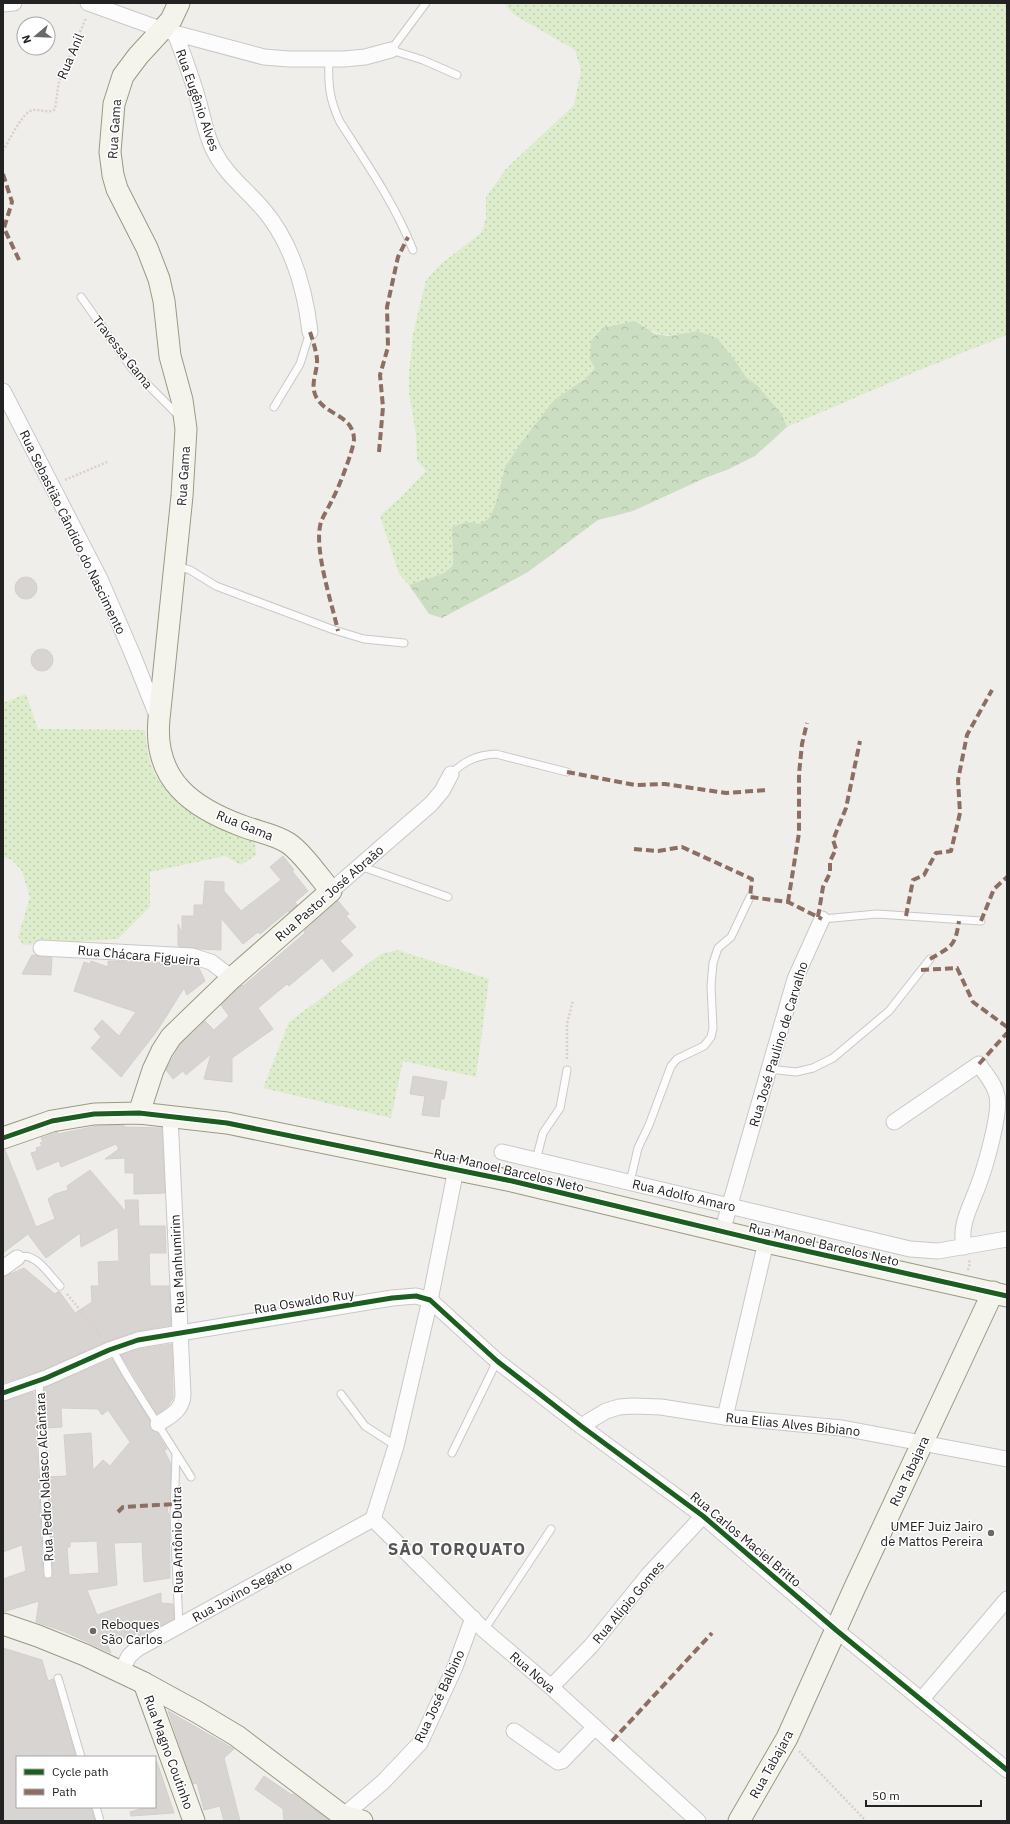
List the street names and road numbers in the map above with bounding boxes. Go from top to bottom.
street label: Rua Anil [53,30,88,82]
street label: Rua Eugênio Alves [172,47,223,154]
street label: Rua Gama [104,98,125,160]
street label: Travessa Gama [89,312,157,393]
street label: Rua Sebastião Cândido do Nascimento [16,427,130,637]
street label: Rua Gama [173,445,194,507]
street label: Rua Gama [214,806,276,845]
street label: Rua Pastor José Abraão [271,842,387,945]
street label: Rua Chácara Figueira [77,942,201,969]
street label: Rua José Paulino de Carvalho [745,959,812,1129]
street label: Rua Manoel Barcelos Neto [432,1145,586,1196]
street label: Rua Adolfo Amaro [631,1175,737,1216]
street label: Rua Manhumirim [166,1214,189,1314]
street label: Rua Manoel Barcelos Neto [747,1219,901,1270]
street label: Rua Oswaldo Ruy [253,1285,356,1318]
street label: Rua Pedro Nolasco Alcântara [32,1392,57,1562]
street label: Rua Elias Alves Bibiano [725,1409,861,1440]
street label: Rua Tabajara [886,1433,933,1509]
street label: Rua Antônio Dutra [168,1487,187,1593]
street label: Rua Carlos Maciel Britto [687,1488,805,1591]
street label: Rua Jovino Segatto [189,1557,295,1626]
street label: Rua Alípio Gomes [589,1557,668,1647]
street label: Rua José Balbino [410,1647,468,1745]
street label: Rua Nova [506,1648,559,1697]
street label: Rua Magno Coutinho [140,1693,197,1812]
street label: Rua Tabajara [746,1727,797,1801]

